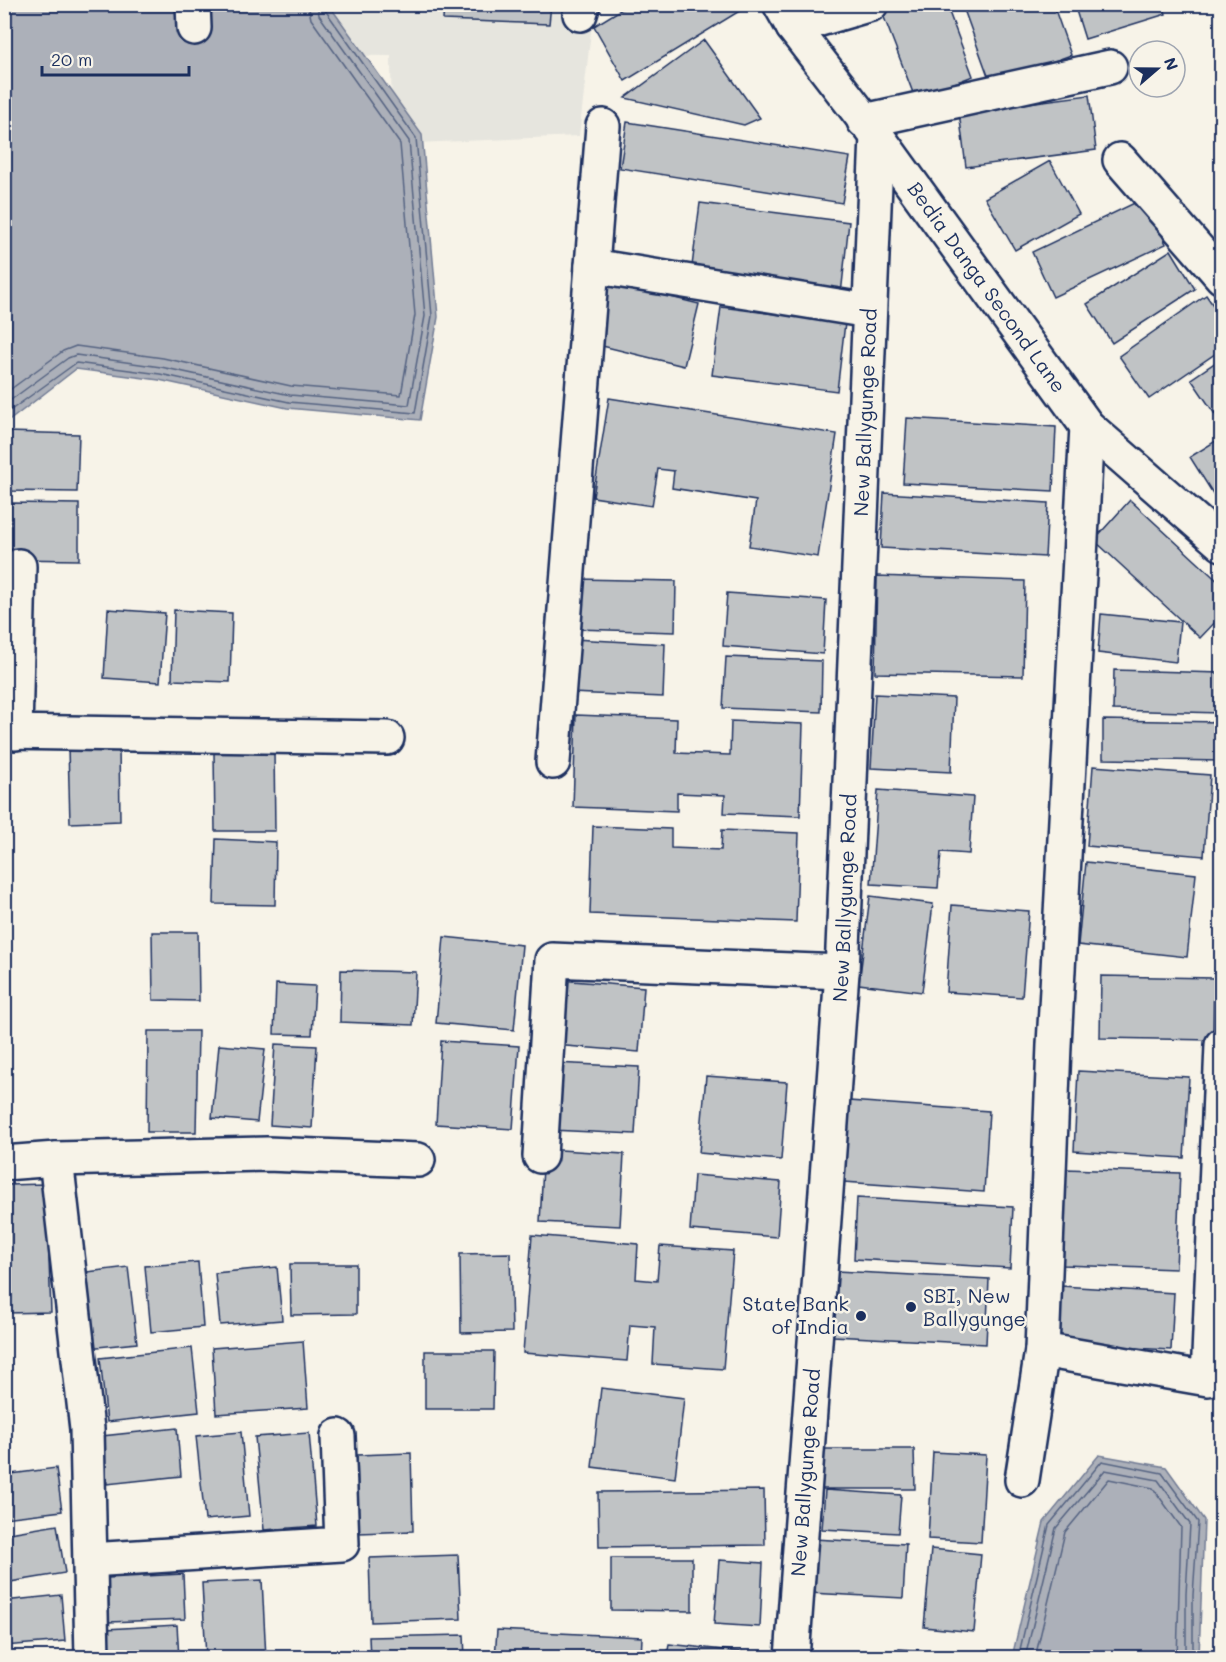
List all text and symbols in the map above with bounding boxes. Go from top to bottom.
scale bar [42,39,189,77]
north arrow [1127,39,1187,99]
text: 20 m [51,47,92,71]
text: N [1160,54,1184,73]
street label: Bedia Danga Second Lane [902,176,1073,397]
street label: New Ballygunge Road [847,308,882,517]
street label: New Ballygunge Road [826,793,861,1003]
place label: SBI, New Ballygunge [923,1282,1026,1331]
place label: State Bank of India [742,1290,849,1339]
marker: SBI, New Ballygunge [904,1300,918,1314]
marker: State Bank of India [854,1309,868,1323]
street label: New Ballygunge Road [784,1368,825,1577]

